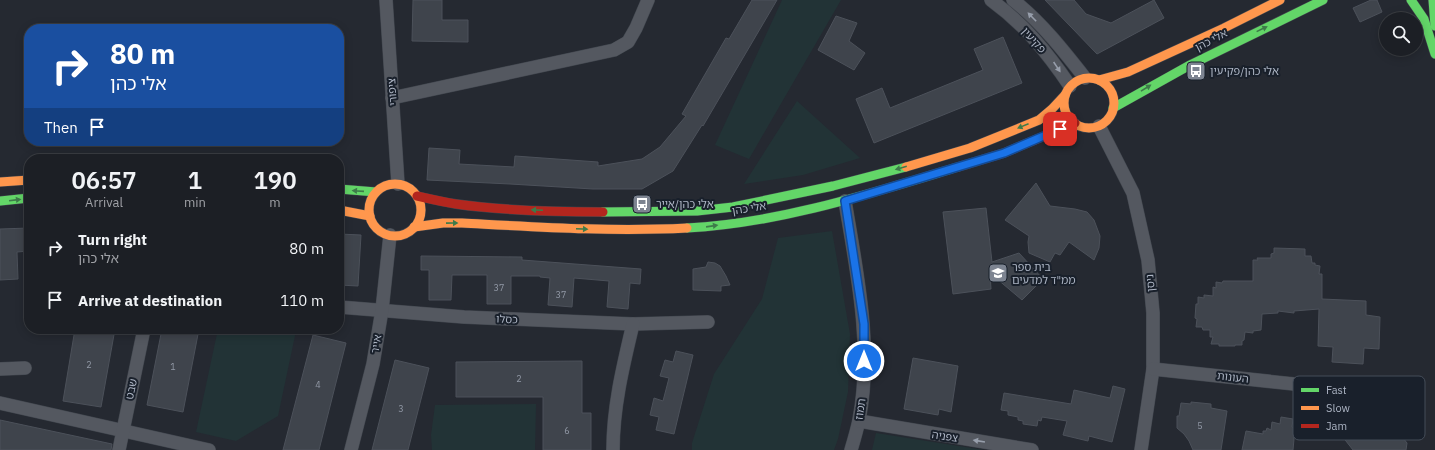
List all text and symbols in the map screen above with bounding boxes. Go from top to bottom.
one-way arrow [1027,12,1037,22]
map controls [1379,12,1423,56]
button: search [1379,12,1423,56]
street label: פקיעין [1019,24,1050,56]
street label: אלי כהן [1192,26,1230,54]
one-way arrow [1257,26,1268,32]
text: 80 m [110,35,175,72]
icon: right [44,40,96,92]
bus stop icon: אלי כהן/פקיעין [1185,60,1207,82]
one-way arrow [1053,62,1061,73]
place label: אלי כהן/פקיעין [1210,64,1279,78]
text: אלי כהן [110,72,167,95]
street label: ציפורי [384,78,400,106]
one-way arrow [1141,84,1152,91]
pin [1043,112,1077,146]
icon: arrive [86,116,108,138]
text: Then [44,118,78,137]
icon: arrive [1049,118,1071,140]
one-way arrow [1017,124,1029,130]
text: 06:57 [71,164,137,196]
text: 1 [188,164,202,196]
text: 190 [253,164,297,196]
one-way arrow [894,166,907,172]
one-way arrow [352,187,364,194]
bus stop icon: אלי כהן/אייר [631,193,653,215]
text: Arrival [85,194,123,211]
text: min [184,194,206,211]
text: m [269,194,281,211]
one-way arrow [8,197,21,203]
place label: אלי כהן/אייר [656,197,714,211]
street label: אלי כהן [731,198,767,218]
one-way arrow [531,207,543,214]
one-way arrow [446,220,459,226]
one-way arrow [706,222,718,229]
one-way arrow [576,226,589,232]
text: Turn right [78,230,147,249]
icon: right [44,237,66,259]
text: 80 m [289,239,324,258]
text: אלי כהן [78,250,119,267]
place label: בית ספר ממ"ד למדעים [1012,260,1075,287]
school or university icon: בית ספר ממ"ד למדעים [987,262,1009,284]
street label: ניסן [1142,273,1158,293]
house number: 37 [494,282,504,293]
icon: arrive [44,289,66,311]
house number: 37 [556,289,566,300]
text: Arrive at destination [78,291,222,310]
text: 110 m [280,291,324,310]
street label: כסלו [496,312,518,326]
street label: אייר [367,334,385,354]
position arrow [843,340,885,382]
house number: 2 [86,359,92,370]
house number: 1 [170,361,176,372]
street label: העונות [1216,368,1250,386]
house number: 2 [516,373,522,384]
legend [1293,376,1425,440]
street label: שבט [122,377,140,401]
house number: 4 [315,379,321,390]
text: Fast [1326,383,1347,397]
street label: תמוז [852,397,868,421]
text: Slow [1326,401,1350,415]
house number: 3 [398,403,404,414]
text: Jam [1326,419,1347,433]
house number: 5 [1197,420,1203,431]
house number: 6 [564,425,570,436]
street label: צפניה [931,427,959,445]
one-way arrow [973,438,985,444]

